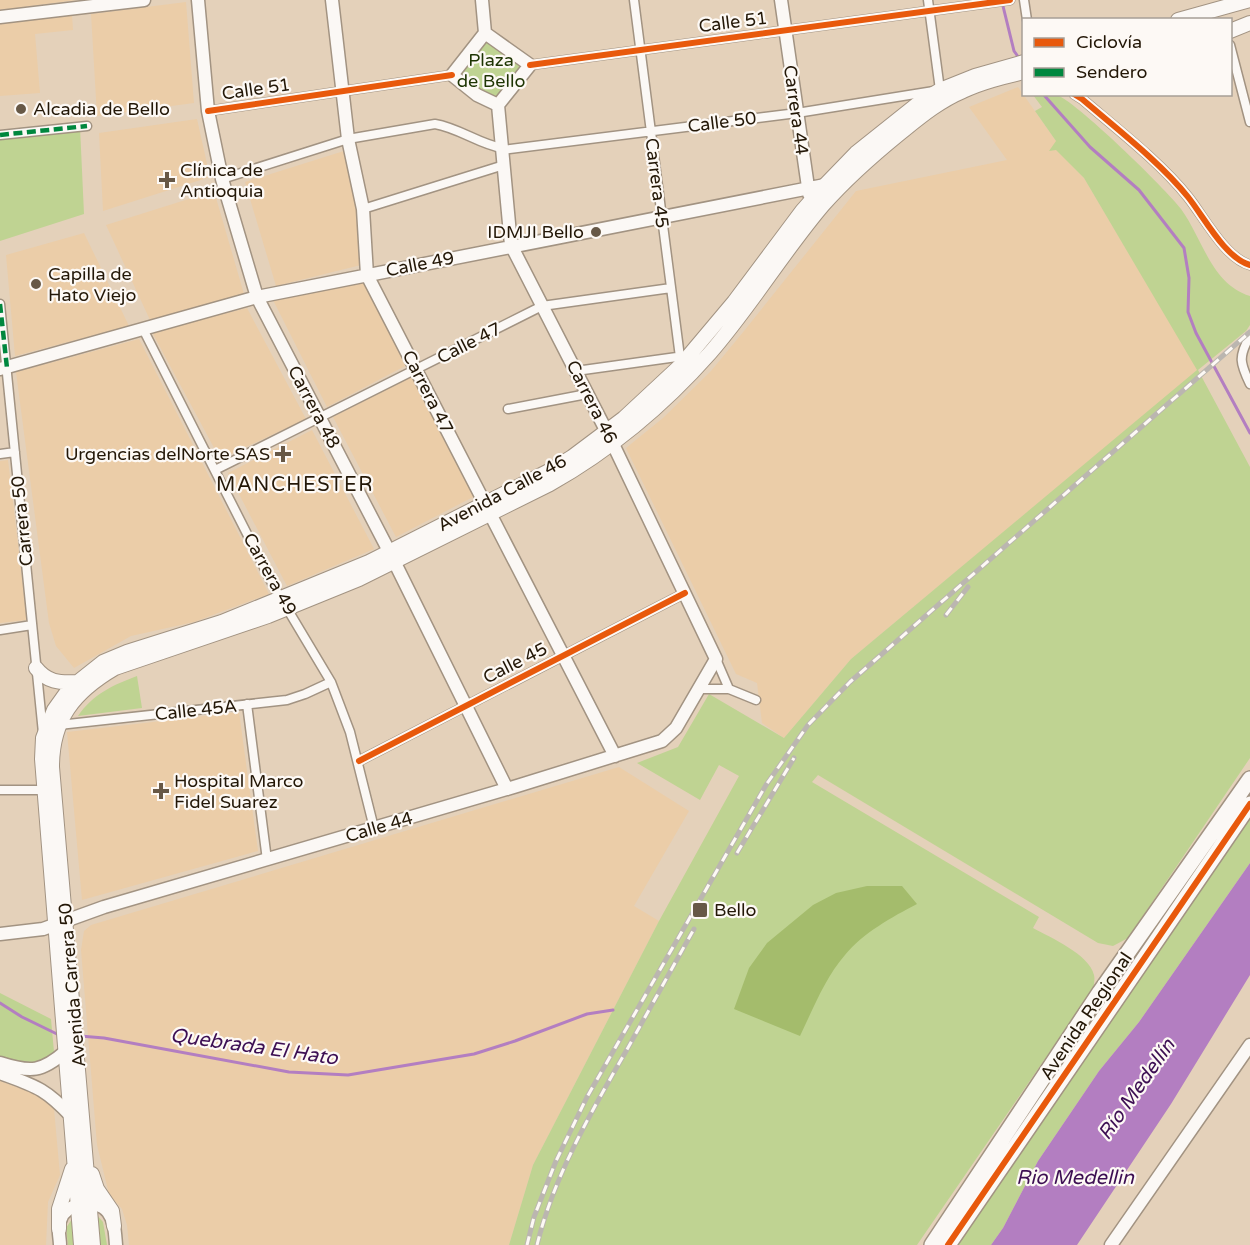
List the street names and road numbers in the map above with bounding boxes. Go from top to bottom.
street label: Calle 51 [697,7,769,37]
street label: Carrera 44 [779,64,813,156]
street label: Calle 51 [220,73,292,105]
street label: Calle 50 [686,107,758,137]
street label: Carrera 45 [641,137,673,229]
street label: Calle 49 [384,247,456,281]
street label: Calle 47 [433,318,505,368]
street label: Carrera 47 [398,347,458,437]
street label: Carrera 46 [562,357,622,447]
street label: Carrera 48 [283,362,345,452]
street label: Avenida Calle 46 [434,450,570,536]
street label: Carrera 50 [6,475,38,567]
street label: Carrera 49 [238,529,302,619]
street label: Calle 45 [479,638,551,688]
street label: Calle 45A [154,695,238,725]
street label: Calle 44 [343,807,415,847]
street label: Avenida Carrera 50 [54,902,90,1068]
street label: Avenida Regional [1035,948,1137,1084]

